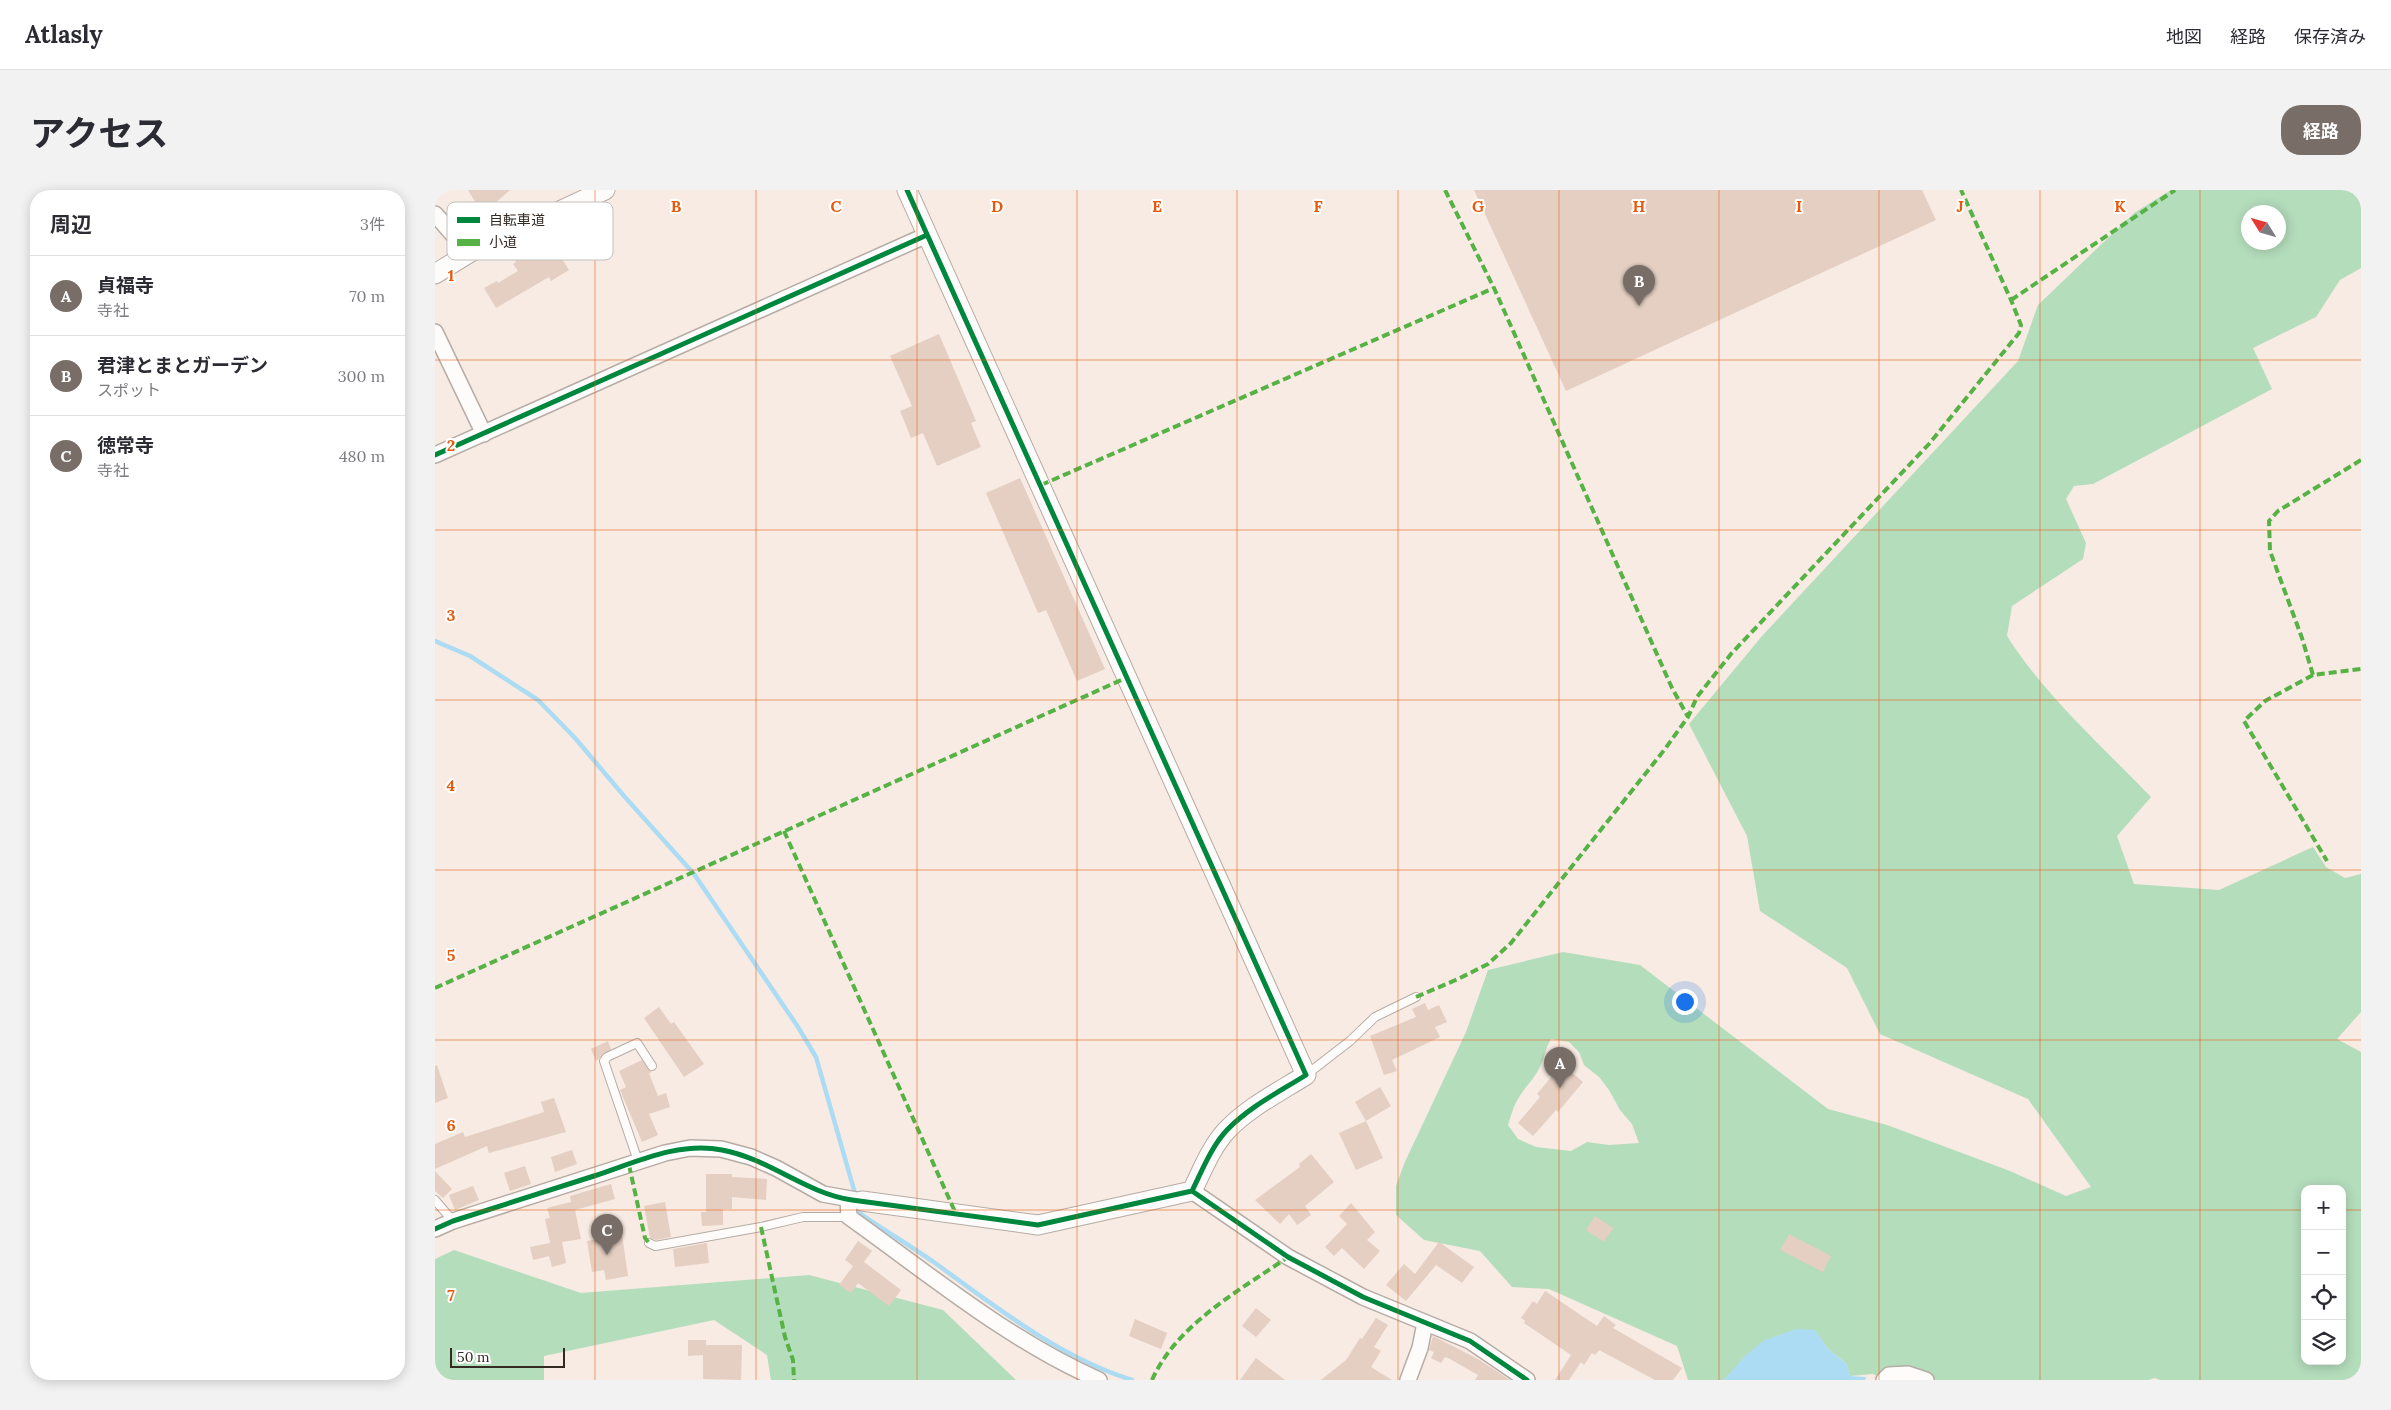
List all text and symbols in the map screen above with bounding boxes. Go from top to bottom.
text: Atlasly [25,19,103,50]
text: 地図 [2166,25,2202,48]
text: 経路 [2230,25,2266,48]
text: 保存済み [2294,25,2366,48]
button: 経路 [2281,105,2361,155]
text: アクセス [30,111,168,156]
text: B [671,196,682,216]
text: C [830,196,842,216]
text: D [991,196,1003,216]
text: E [1152,196,1162,216]
text: F [1313,196,1323,216]
text: G [1472,196,1484,216]
text: H [1633,196,1646,216]
text: I [1796,196,1802,216]
text: J [1956,196,1964,216]
text: K [2114,196,2126,216]
legend [447,202,613,260]
north arrow [2241,205,2286,250]
text: 周辺 [50,211,92,238]
text: 自転車道 [489,211,545,229]
text: 3件 [360,214,385,234]
text: 小道 [489,233,517,251]
text: 1 [448,265,454,285]
pin: B [1623,265,1655,306]
text: 貞福寺 [97,273,154,297]
text: A [61,286,71,306]
text: 70 m [349,286,385,306]
text: 寺社 [97,300,129,320]
text: 君津とまとガーデン [97,353,268,377]
text: B [61,366,71,386]
text: 300 m [338,366,385,386]
text: スポット [97,380,161,400]
text: 徳常寺 [97,433,154,457]
text: 2 [447,435,455,455]
text: C [60,446,72,466]
text: 480 m [339,446,385,466]
text: 寺社 [97,460,129,480]
text: 3 [447,605,456,625]
text: 4 [447,775,456,795]
text: 5 [447,945,456,965]
your location [1672,989,1698,1015]
pin: A [1544,1047,1576,1088]
text: 6 [446,1115,456,1135]
map controls [2301,1185,2346,1365]
button: + [2301,1185,2346,1230]
pin: C [591,1214,623,1255]
button: − [2301,1230,2346,1275]
button: locate [2301,1275,2346,1320]
text: 7 [447,1285,455,1305]
button: layers [2301,1320,2346,1365]
scale bar [450,1345,565,1368]
text: 50 m [457,1348,490,1366]

